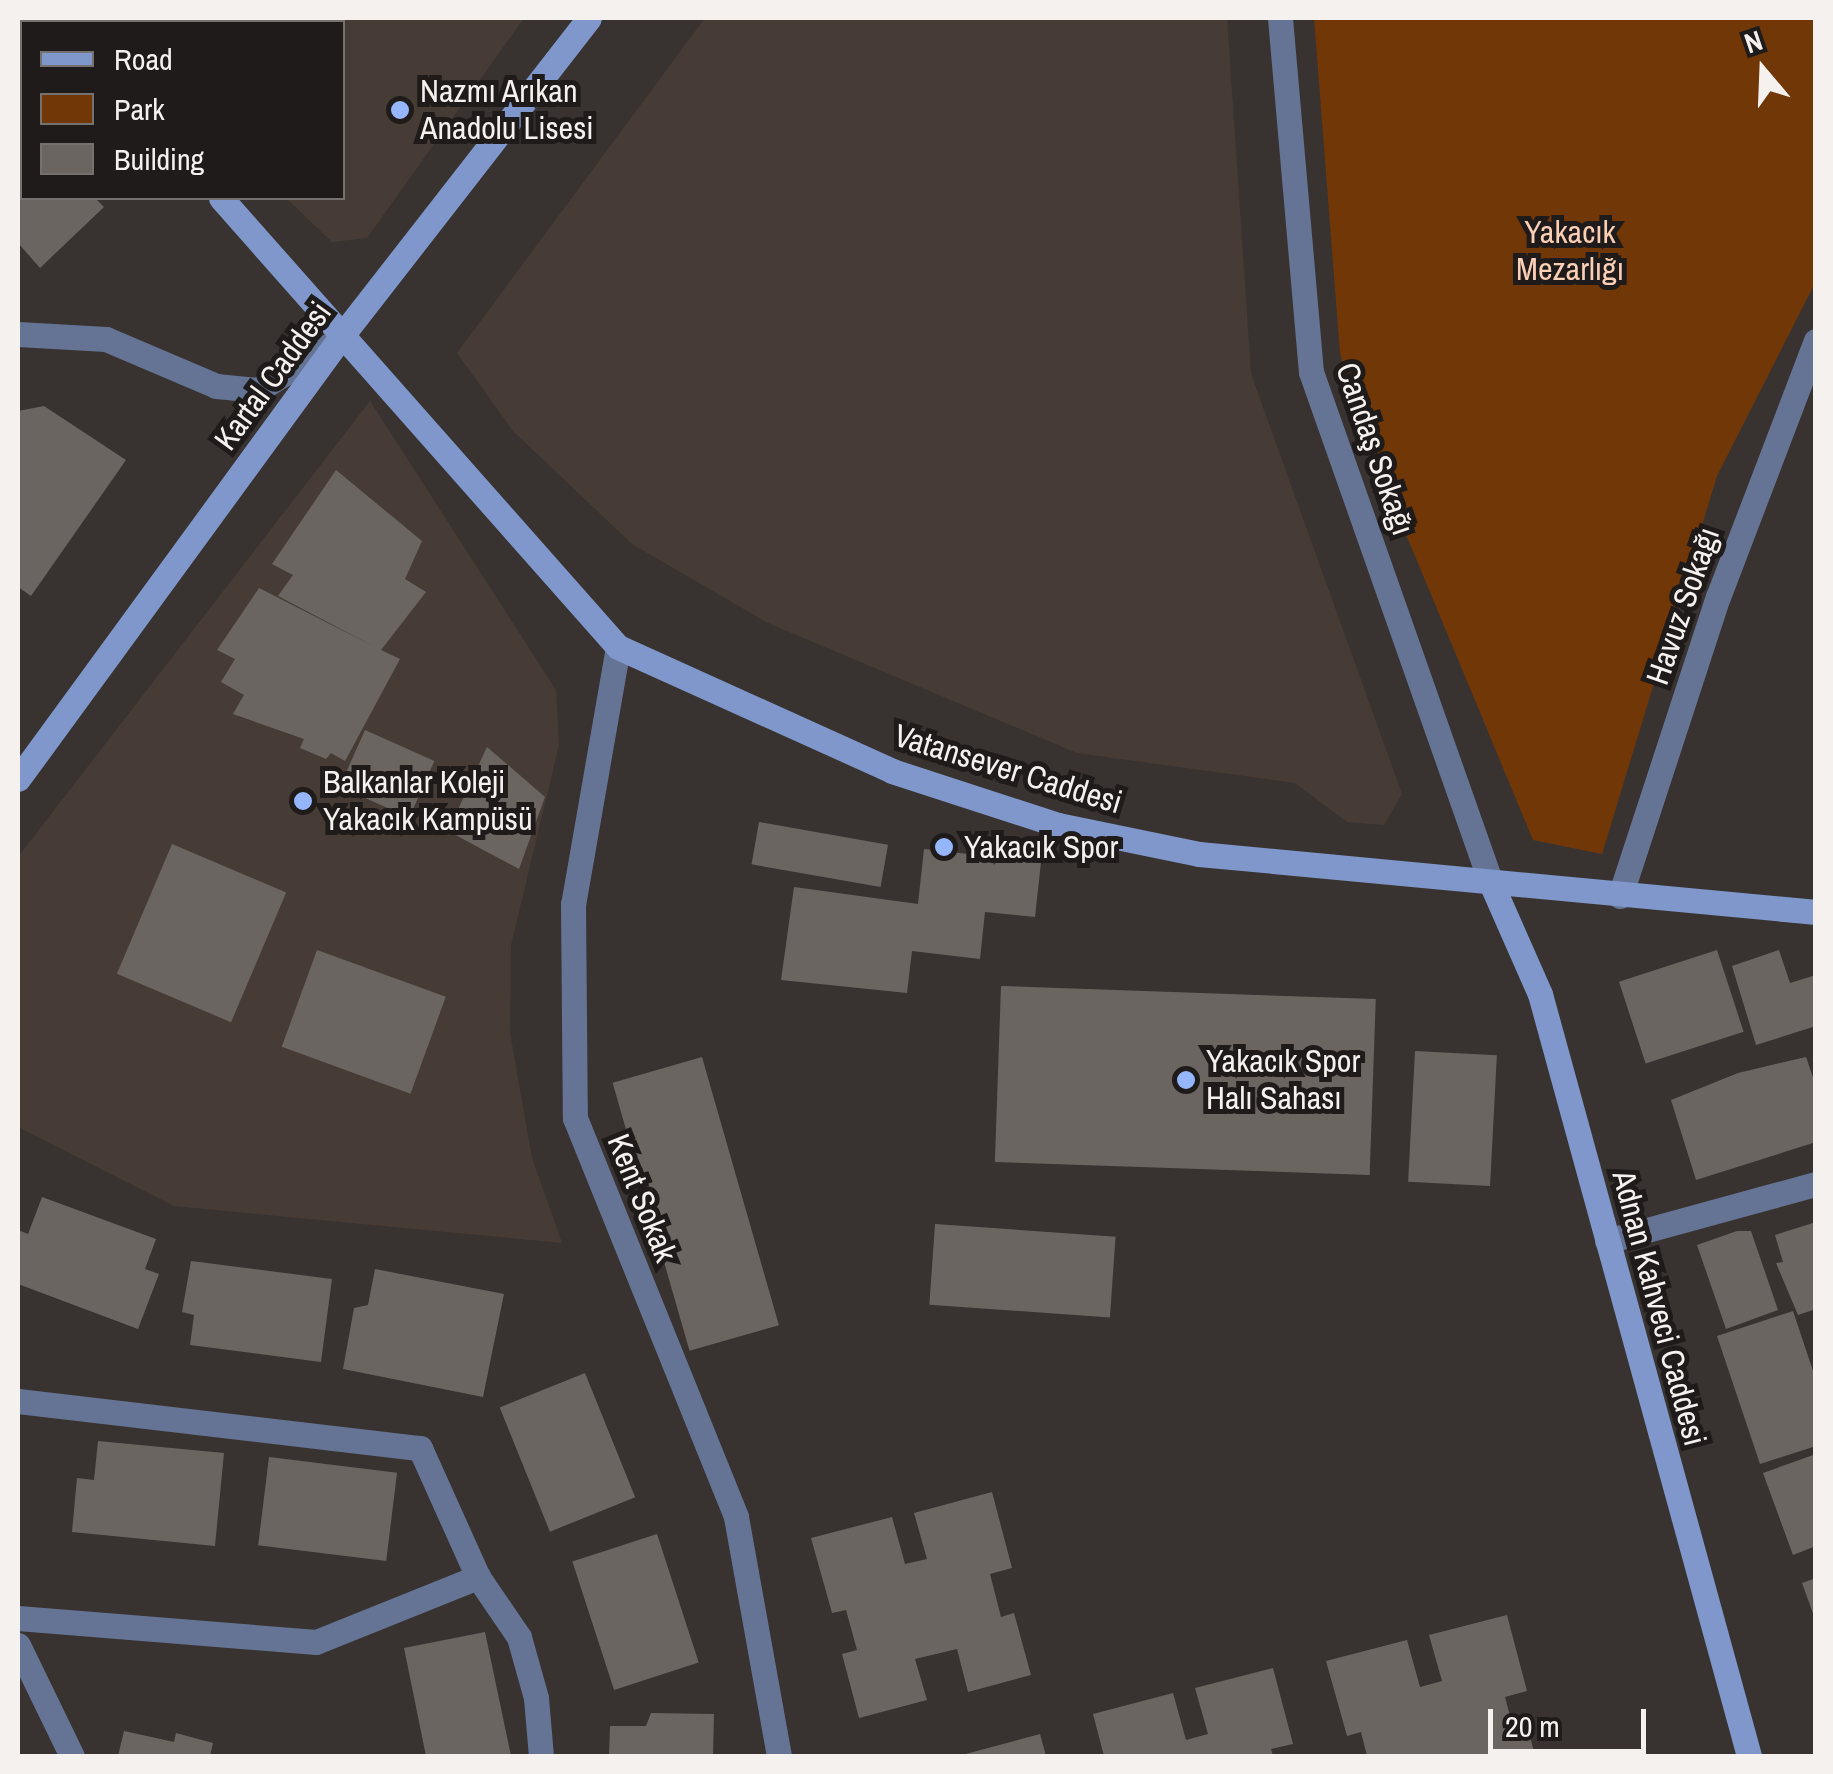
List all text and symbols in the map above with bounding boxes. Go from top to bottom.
legend [20,20,345,200]
north arrow [1713,20,1813,120]
text: N [1739,21,1767,62]
text: Road [114,39,173,79]
place label: Nazmı Arıkan Anadolu Lisesi [420,73,594,148]
text: Park [114,89,165,129]
marker: Nazmı Arıkan Anadolu Lisesi [389,99,411,121]
text: Building [114,139,204,179]
park label: Yakacık Mezarlığı [1516,214,1624,289]
street label: Kartal Caddesi [206,295,340,457]
street label: Candaş Sokağı [1328,358,1422,540]
street label: Havuz Sokağı [1638,523,1728,689]
street label: Vatansever Caddesi [890,716,1126,822]
place label: Balkanlar Koleji Yakacık Kampüsü [323,764,533,839]
marker: Balkanlar Koleji Yakacık Kampüsü [292,790,314,812]
place label: Yakacık Spor [964,828,1118,866]
marker: Yakacık Spor [933,836,955,858]
place label: Yakacık Spor Halı Sahası [1206,1043,1360,1118]
marker: Yakacık Spor Halı Sahası [1175,1069,1197,1091]
street label: Kent Sokak [599,1129,685,1267]
street label: Adnan Kahveci Caddesi [1604,1166,1714,1450]
scale bar [1493,1689,1650,1751]
text: 20 m [1505,1706,1560,1746]

